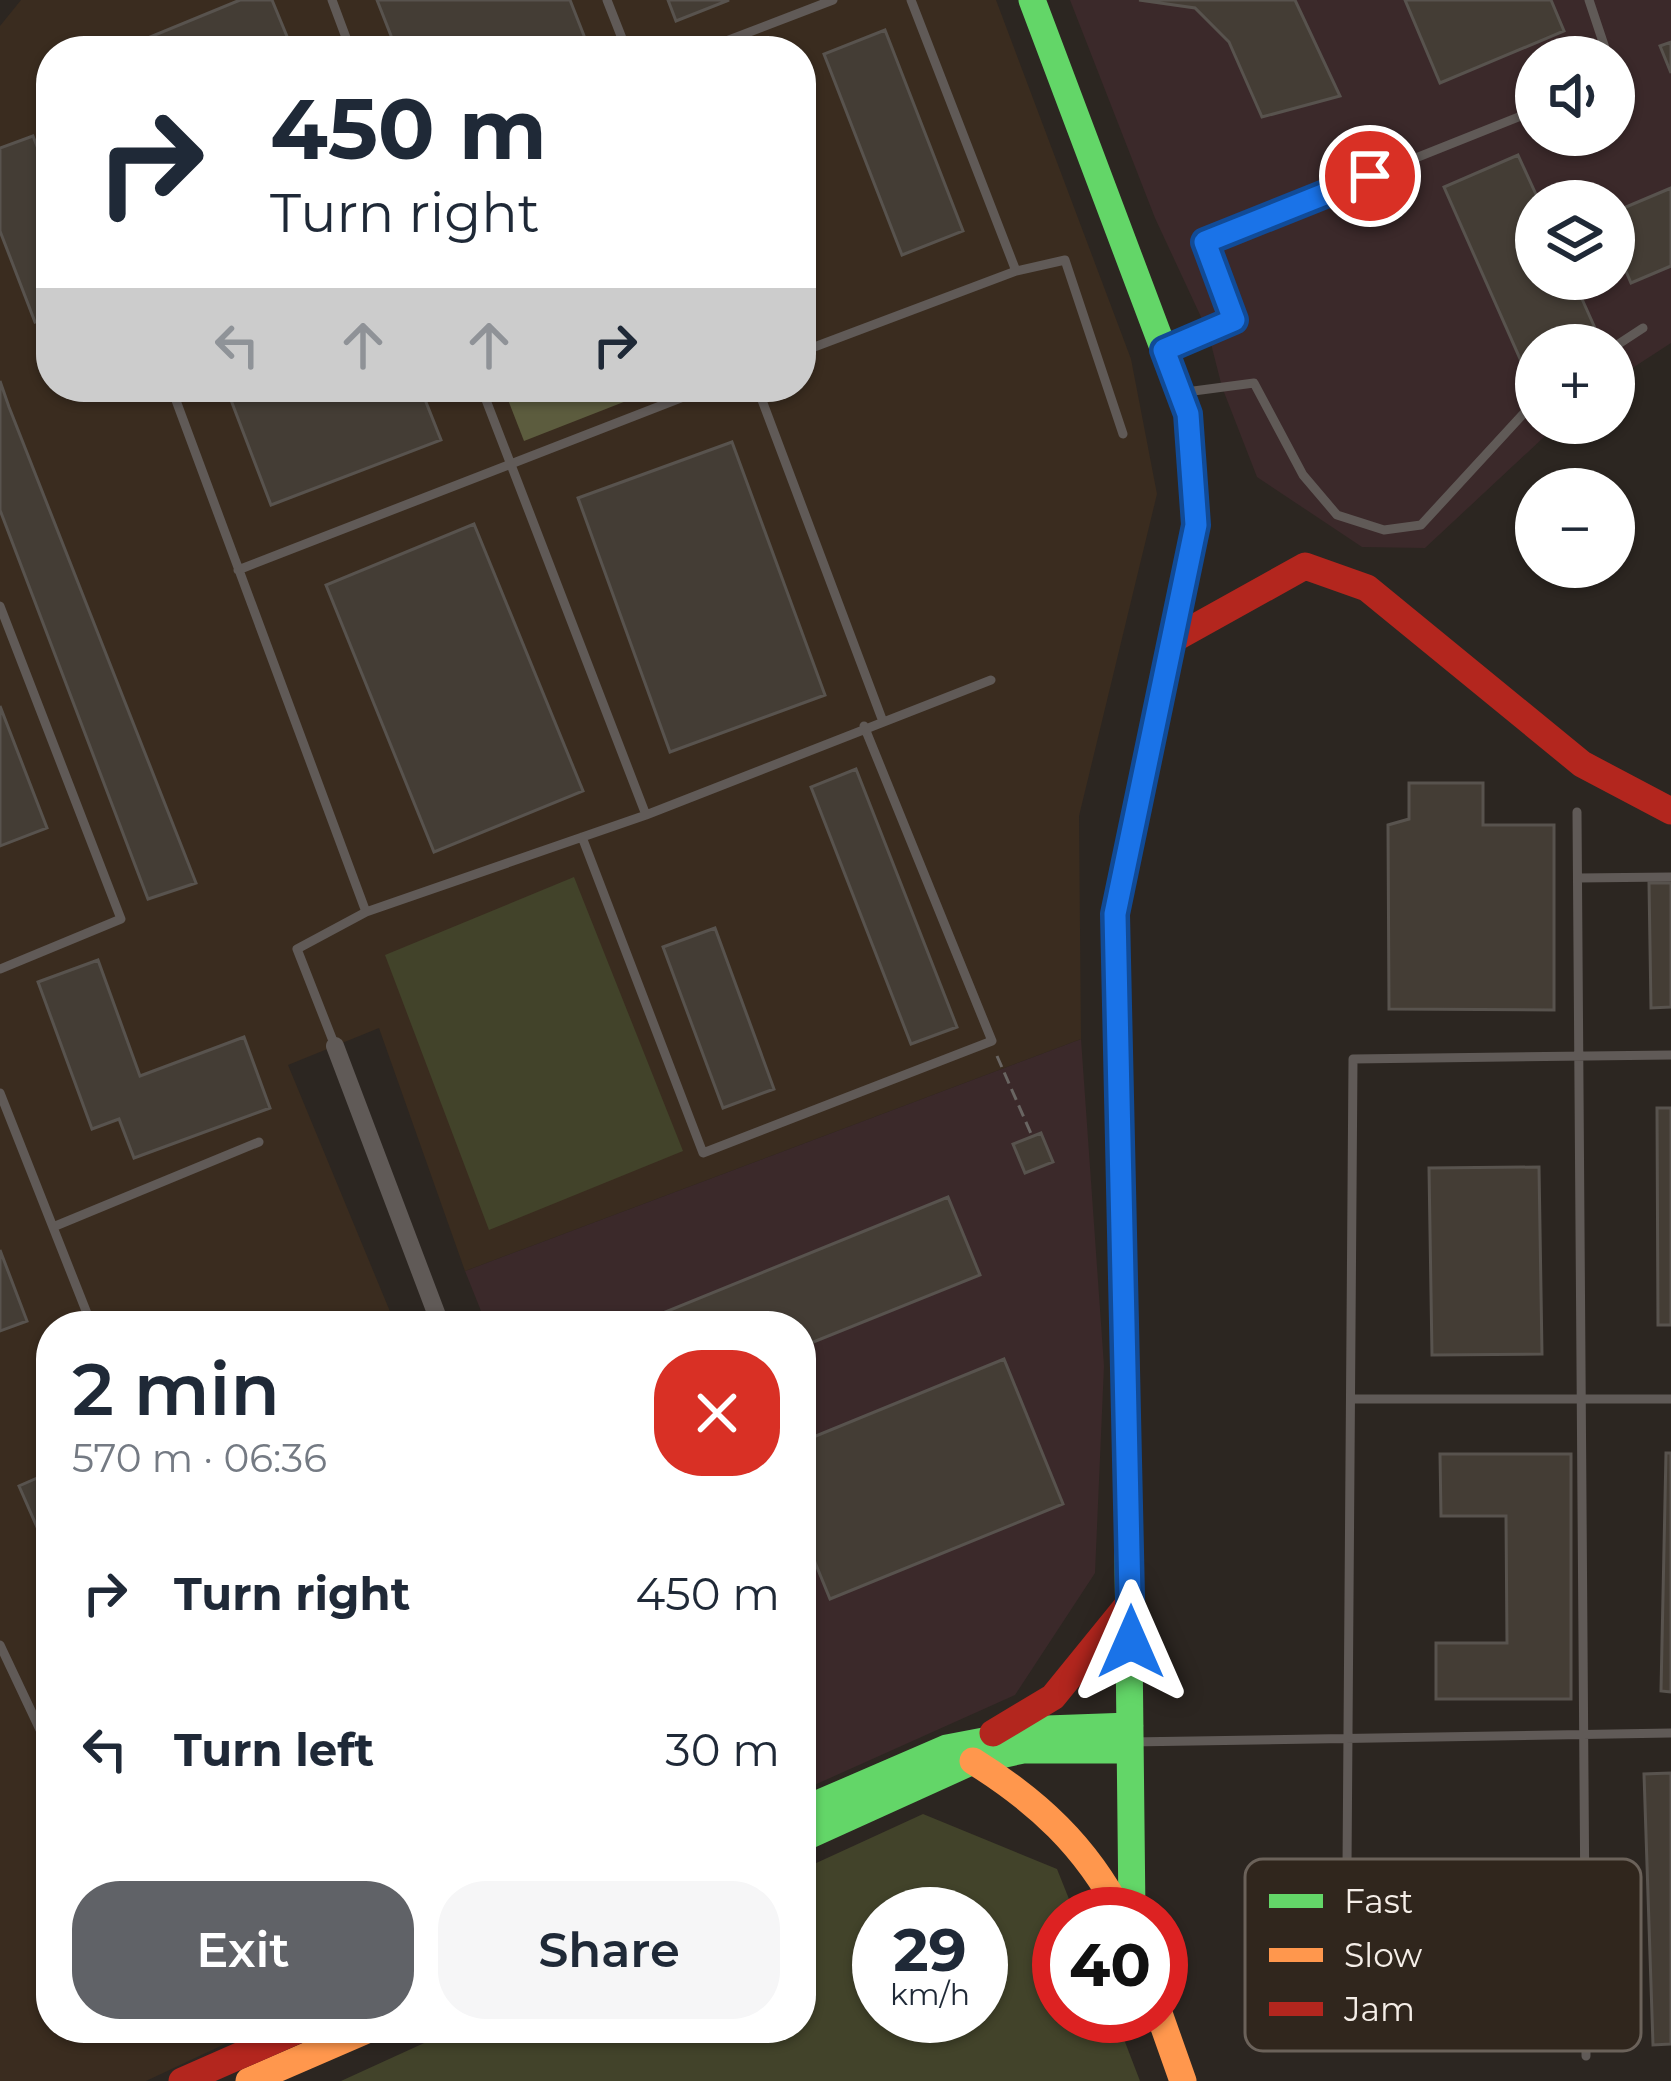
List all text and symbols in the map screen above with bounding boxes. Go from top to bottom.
map controls [1515,36,1635,588]
button: sound [1515,36,1635,156]
text: 450 m [270,78,547,180]
icon: right [72,84,228,240]
pin [1319,125,1421,227]
icon: arrive [1337,143,1403,209]
text: Turn right [270,180,540,246]
button: layers [1515,180,1635,300]
icon: left [204,312,270,378]
icon: ahead [330,312,396,378]
icon: ahead [456,312,522,378]
icon: right [582,312,648,378]
button: + [1515,324,1635,444]
button: − [1515,468,1635,588]
text: 2 min [72,1345,280,1433]
button: close [654,1350,780,1476]
text: 570 m · 06:36 [72,1434,327,1482]
icon: right [72,1560,138,1626]
text: Turn right [174,1566,410,1621]
text: 450 m [636,1566,780,1621]
position arrow [1068,1579,1194,1705]
icon: left [72,1716,138,1782]
text: Turn left [174,1722,374,1777]
text: 30 m [665,1722,780,1777]
legend [1245,1859,1641,2051]
button: Exit [72,1881,414,2019]
button: Share [438,1881,780,2019]
text: Fast [1344,1881,1413,1921]
speed limit sign: 40 [1032,1887,1188,2043]
text: 29 [893,1913,967,1986]
text: Slow [1344,1935,1422,1975]
text: km/h [890,1976,970,2013]
text: Jam [1343,1989,1415,2029]

